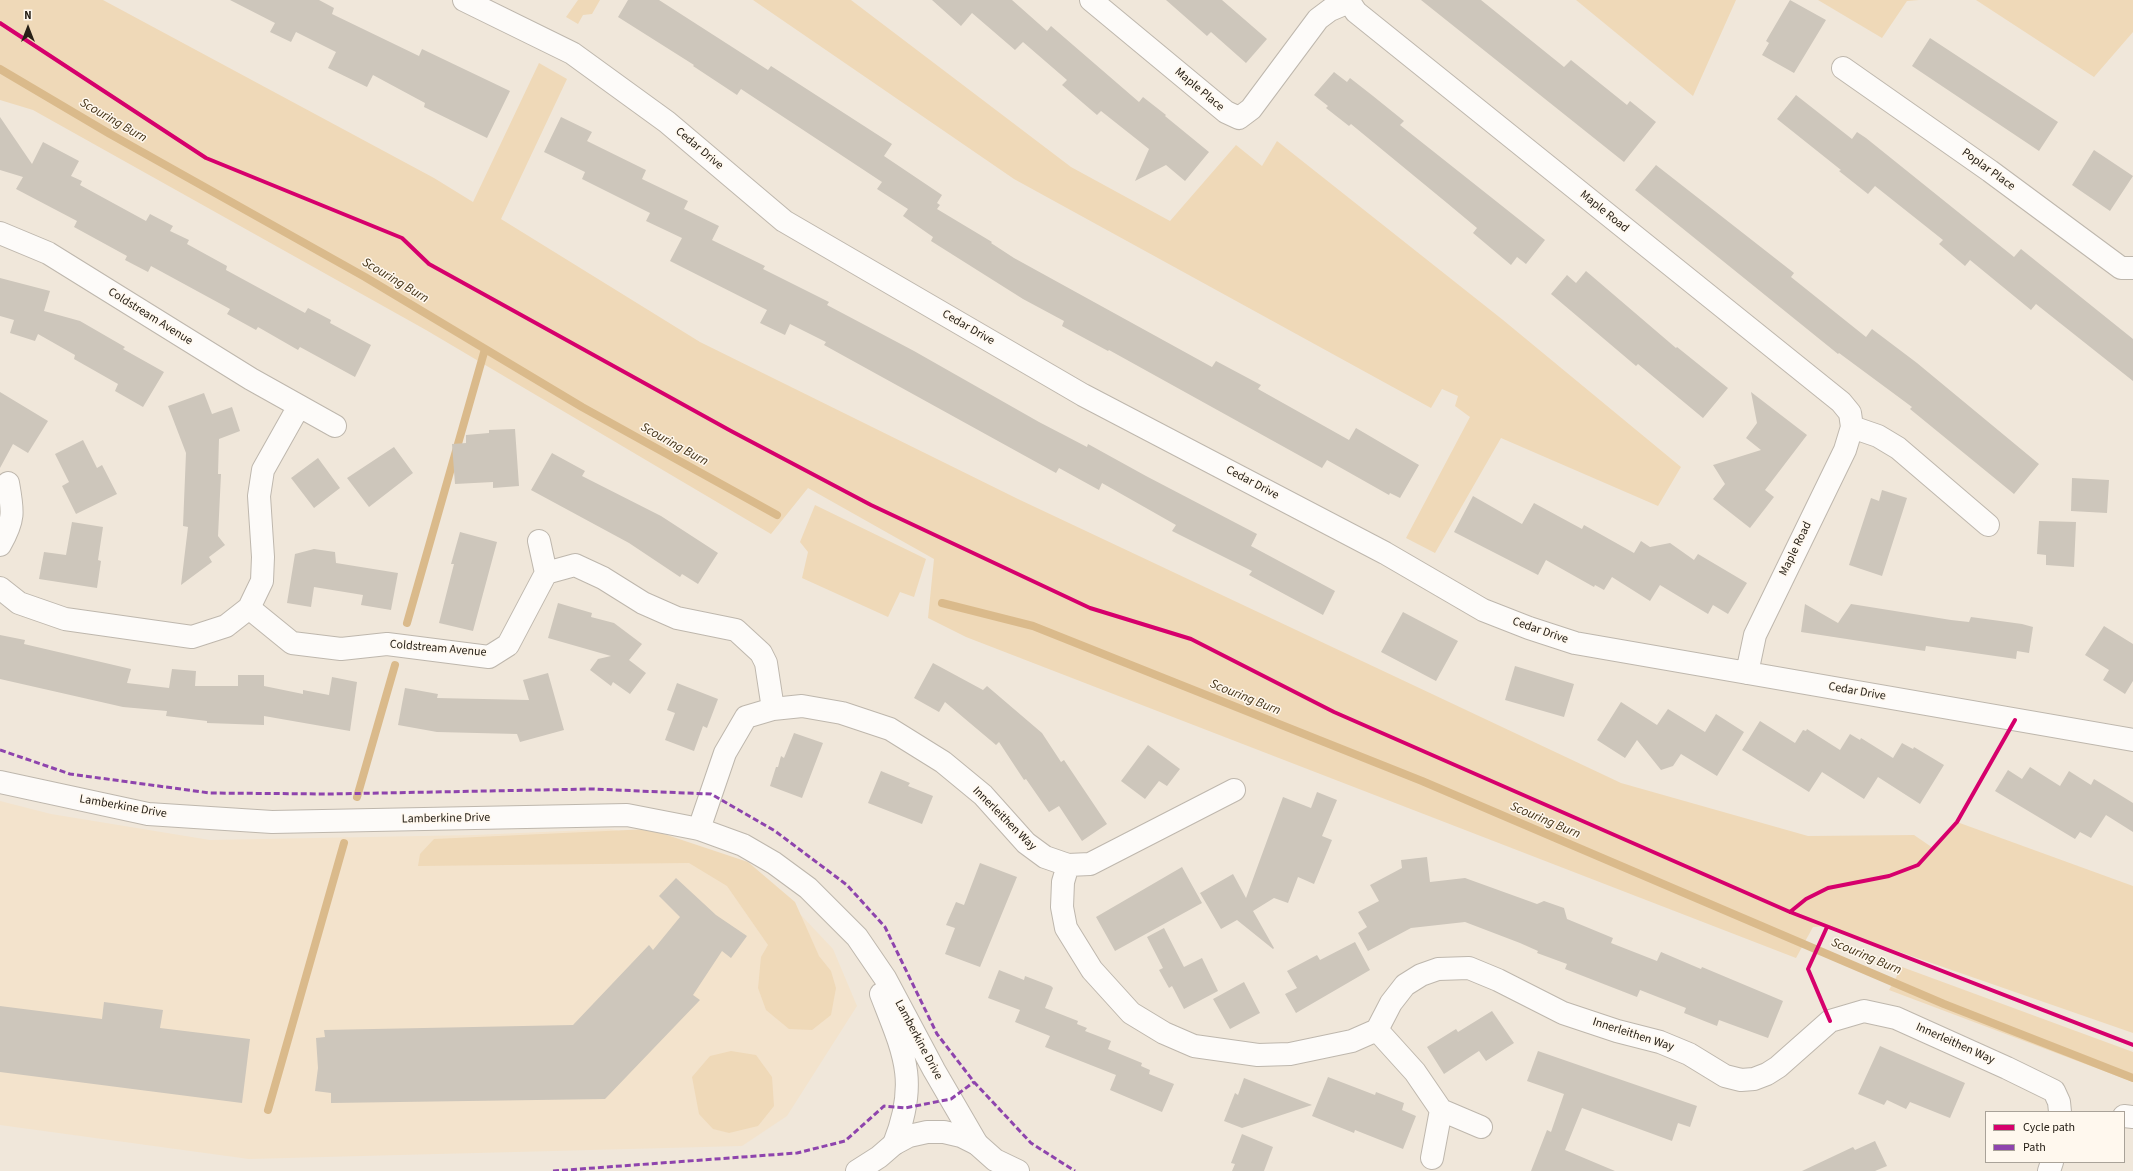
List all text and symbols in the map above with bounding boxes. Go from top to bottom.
north arrow [8,8,48,48]
text: N [24,8,32,23]
street label: Maple Place [1171,65,1227,115]
water label: Scouring Burn [77,96,149,146]
street label: Cedar Drive [672,125,726,173]
street label: Poplar Place [1959,146,2017,194]
street label: Maple Road [1577,188,1631,236]
water label: Scouring Burn [359,255,431,307]
street label: Coldstream Avenue [105,285,195,349]
street label: Cedar Drive [939,307,997,349]
water label: Scouring Burn [637,420,711,470]
street label: Cedar Drive [1223,463,1281,503]
street label: Maple Road [1777,520,1815,578]
street label: Cedar Drive [1510,615,1570,647]
street label: Coldstream Avenue [389,638,487,660]
water label: Scouring Burn [1207,677,1283,719]
street label: Cedar Drive [1827,680,1887,704]
street label: Innerleithen Way [969,784,1039,854]
street label: Lamberkine Drive [78,792,168,822]
water label: Scouring Burn [1508,799,1582,843]
street label: Lamberkine Drive [402,811,490,827]
water label: Scouring Burn [1829,935,1903,979]
street label: Lamberkine Drive [891,998,945,1082]
street label: Innerleithen Way [1590,1015,1676,1055]
street label: Innerleithen Way [1913,1020,1997,1068]
legend [1985,1111,2125,1163]
text: Cycle path [2023,1119,2075,1136]
text: Path [2023,1139,2046,1156]

